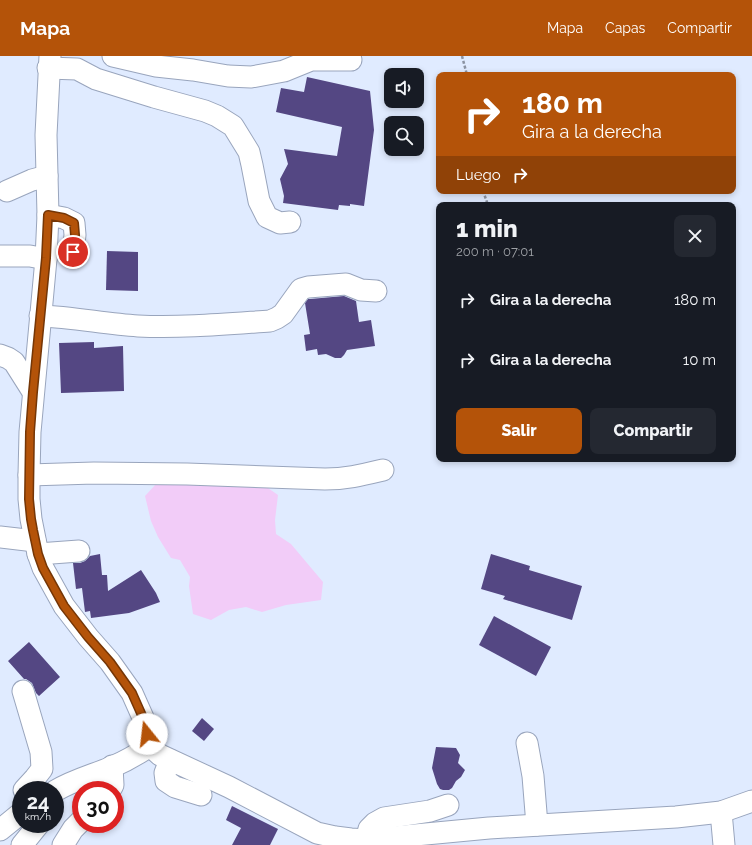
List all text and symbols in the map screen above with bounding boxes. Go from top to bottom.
text: Mapa [20,17,70,39]
text: Mapa [547,20,583,36]
text: Capas [605,20,645,36]
text: Compartir [667,20,732,36]
map controls [384,68,424,156]
button: sound [384,68,424,108]
text: 180 m [522,87,603,120]
icon: right [456,88,508,140]
button: search [384,116,424,156]
text: Gira a la derecha [522,121,662,142]
icon: right [509,164,531,186]
text: Luego [456,166,501,184]
text: 1 min [456,214,518,243]
button: close [674,215,716,257]
pin [56,235,90,269]
icon: arrive [62,241,84,263]
text: 200 m · 07:01 [456,244,534,259]
icon: right [456,289,478,311]
text: Gira a la derecha [490,291,611,309]
text: 180 m [674,291,716,309]
icon: right [456,349,478,371]
text: Gira a la derecha [490,351,611,369]
text: 10 m [683,351,716,369]
button: Salir [456,408,582,454]
button: Compartir [590,408,716,454]
position arrow [126,713,168,755]
speed limit sign: 30 [72,781,124,833]
text: 24 [27,790,49,814]
text: km/h [25,811,51,822]

